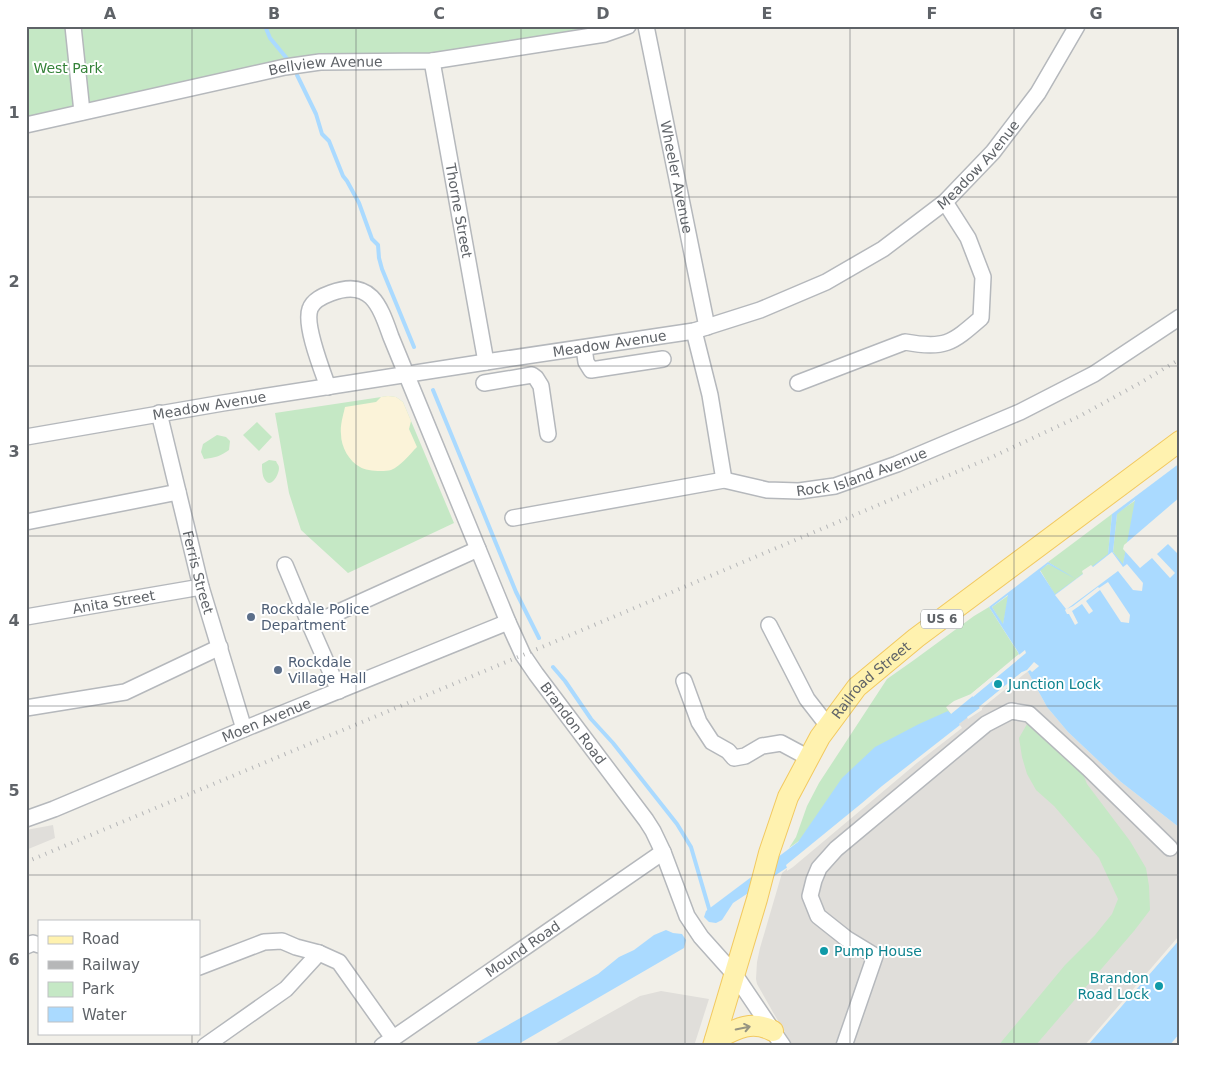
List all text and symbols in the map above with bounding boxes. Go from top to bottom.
text: A [104,4,117,23]
text: B [268,4,280,23]
text: C [433,4,445,23]
text: D [596,4,610,23]
text: E [762,4,772,23]
text: F [927,4,937,23]
text: G [1089,4,1103,23]
street label: Bellview Avenue [267,53,383,78]
park label: West Park [33,60,103,76]
text: 1 [8,103,20,122]
street label: Meadow Avenue [934,117,1022,213]
street label: Wheeler Avenue [657,119,696,235]
street label: Thorne Street [442,161,475,260]
text: 2 [8,272,20,291]
street label: Meadow Avenue [552,327,667,360]
street label: Meadow Avenue [151,388,267,423]
text: 3 [8,442,20,461]
street label: Rock Island Avenue [795,444,929,499]
street label: Ferris Street [180,529,217,616]
street label: Anita Street [71,587,157,617]
place label: Rockdale Police Department [261,601,370,633]
road number: US 6 [921,610,963,628]
text: 4 [8,611,20,630]
marker: Rockdale Police Department [245,611,257,623]
street label: Railroad Street [828,638,914,722]
place label: Rockdale Village Hall [288,654,366,686]
marker: Rockdale Village Hall [272,664,284,676]
place label: Junction Lock [1007,676,1102,692]
marker: Junction Lock [992,678,1004,690]
street label: Brandon Road [537,679,609,768]
street label: Moen Avenue [219,695,313,745]
text: 5 [8,781,20,800]
street label: Mound Road [482,918,563,980]
legend [38,920,200,1034]
text: Road [82,930,120,948]
place label: Pump House [834,943,922,959]
marker: Pump House [818,945,830,957]
text: 6 [8,950,20,969]
text: Railway [82,956,140,974]
place label: Brandon Road Lock [1077,970,1150,1002]
text: Park [82,980,115,998]
marker: Brandon Road Lock [1153,980,1165,992]
text: Water [82,1006,127,1024]
one-way arrow [735,1023,751,1032]

